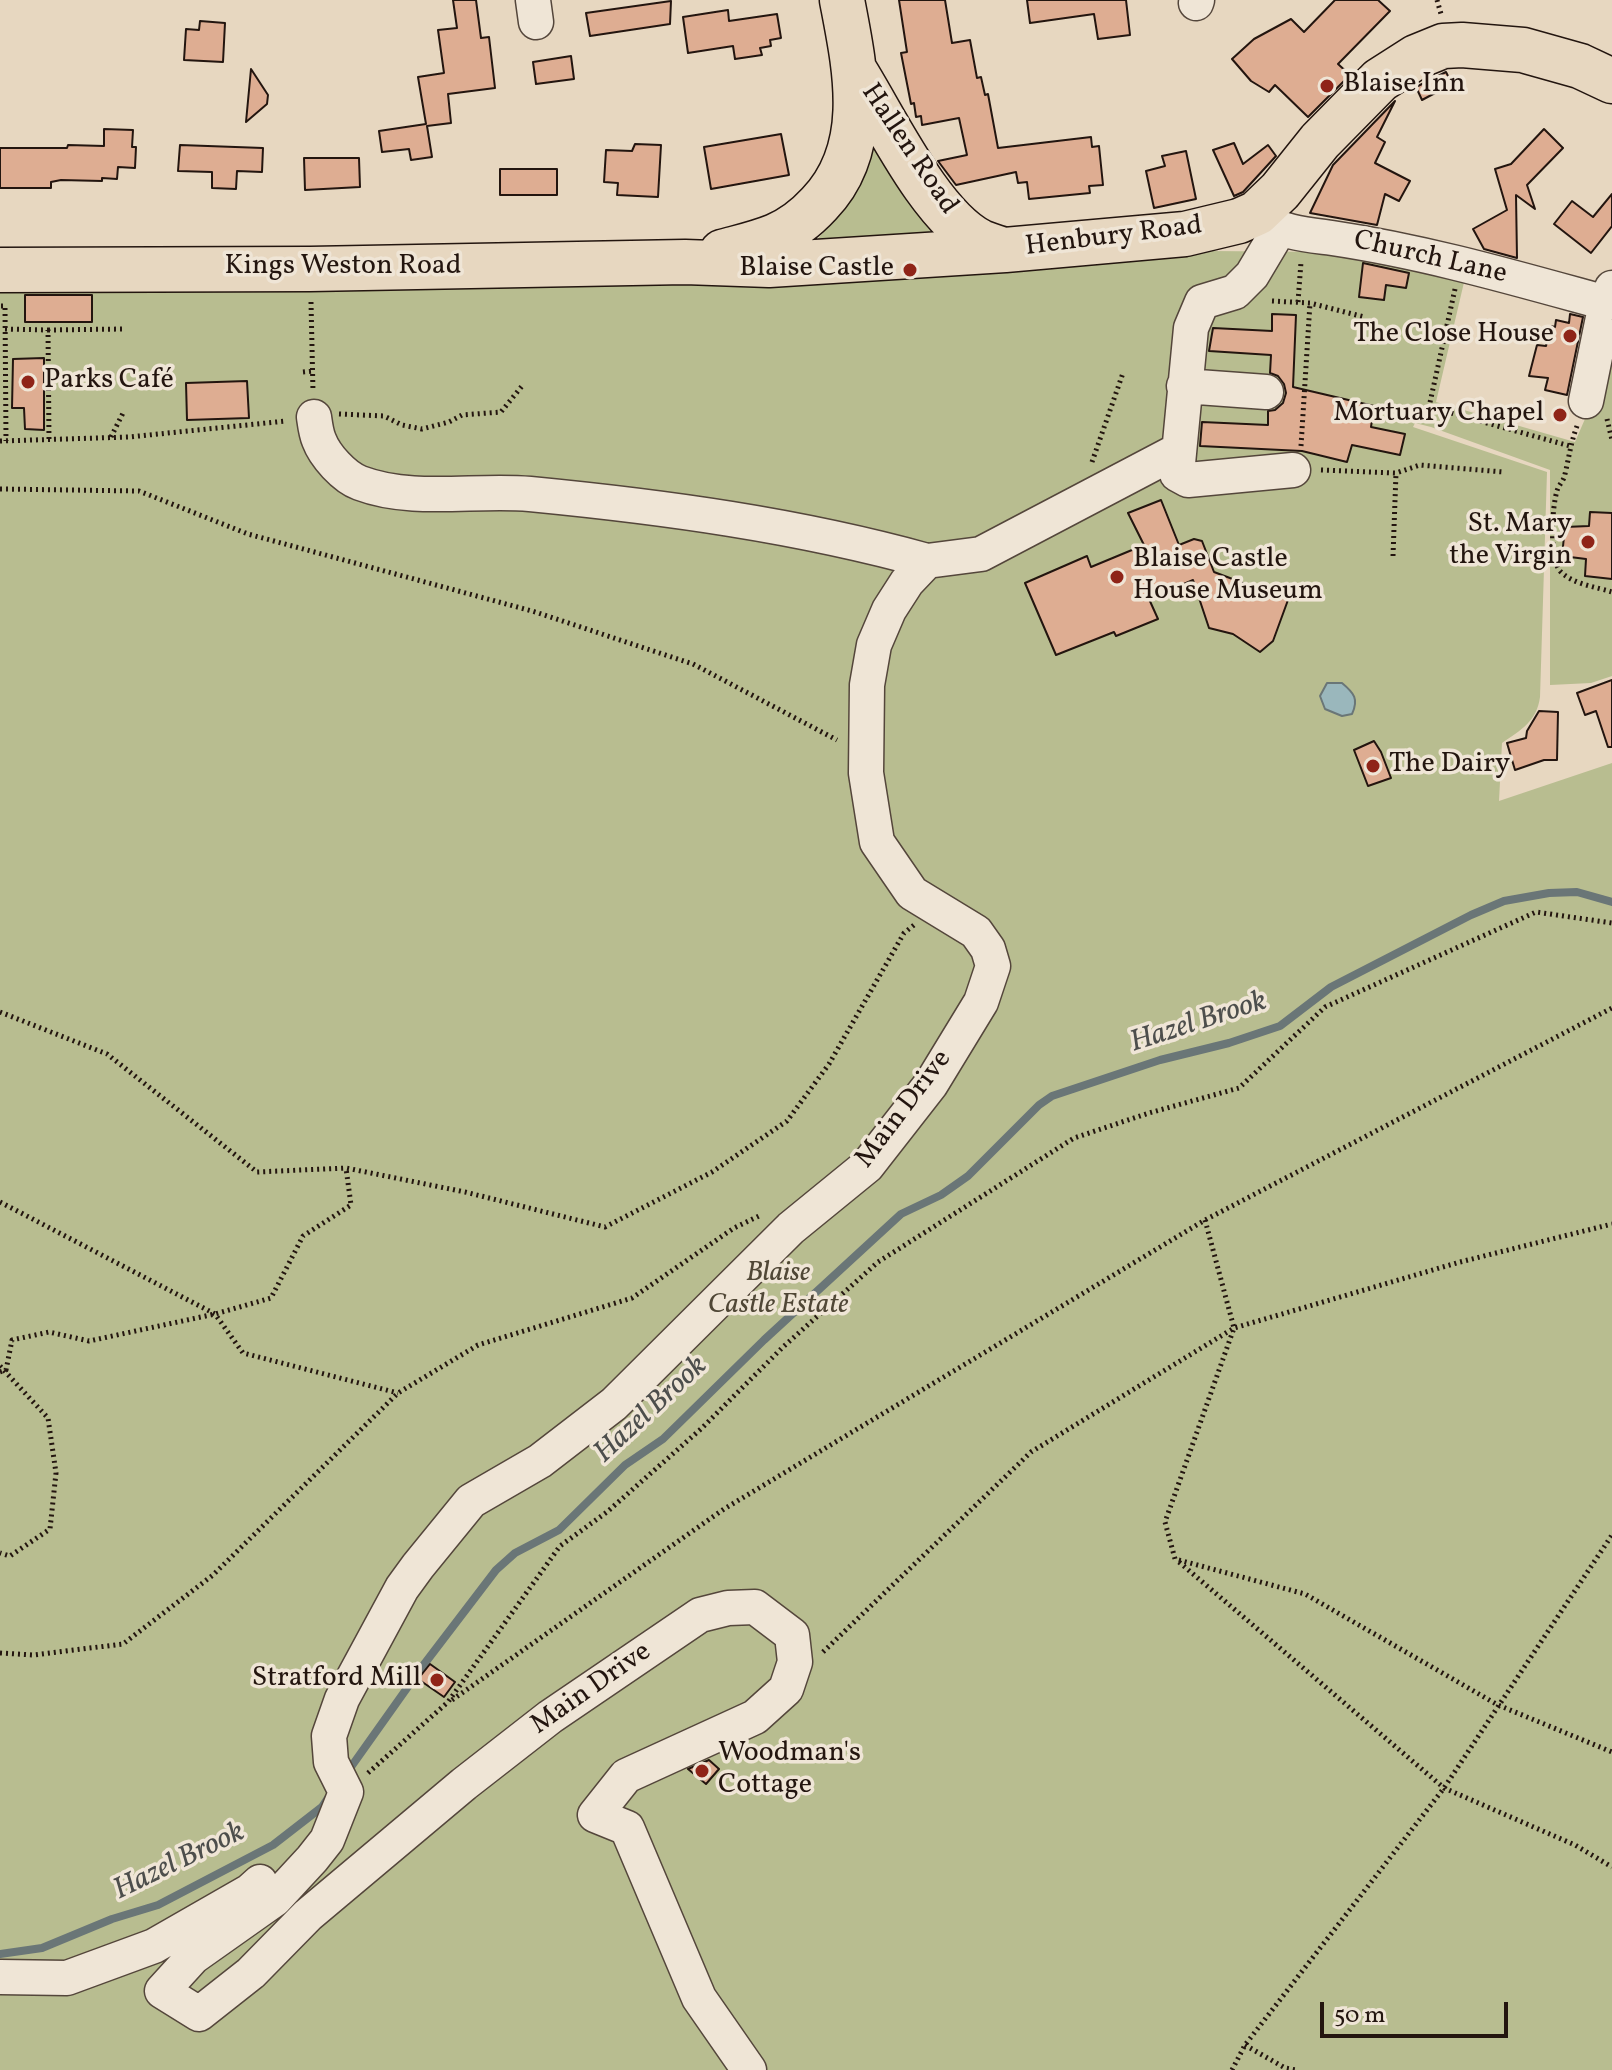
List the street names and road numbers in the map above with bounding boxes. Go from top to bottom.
street label: Hallen Road [852,78,964,222]
street label: Henbury Road [1024,210,1204,266]
street label: Church Lane [1350,225,1510,293]
street label: Kings Weston Road [224,251,462,285]
street label: Main Drive [850,1044,960,1176]
street label: Main Drive [525,1636,659,1744]

